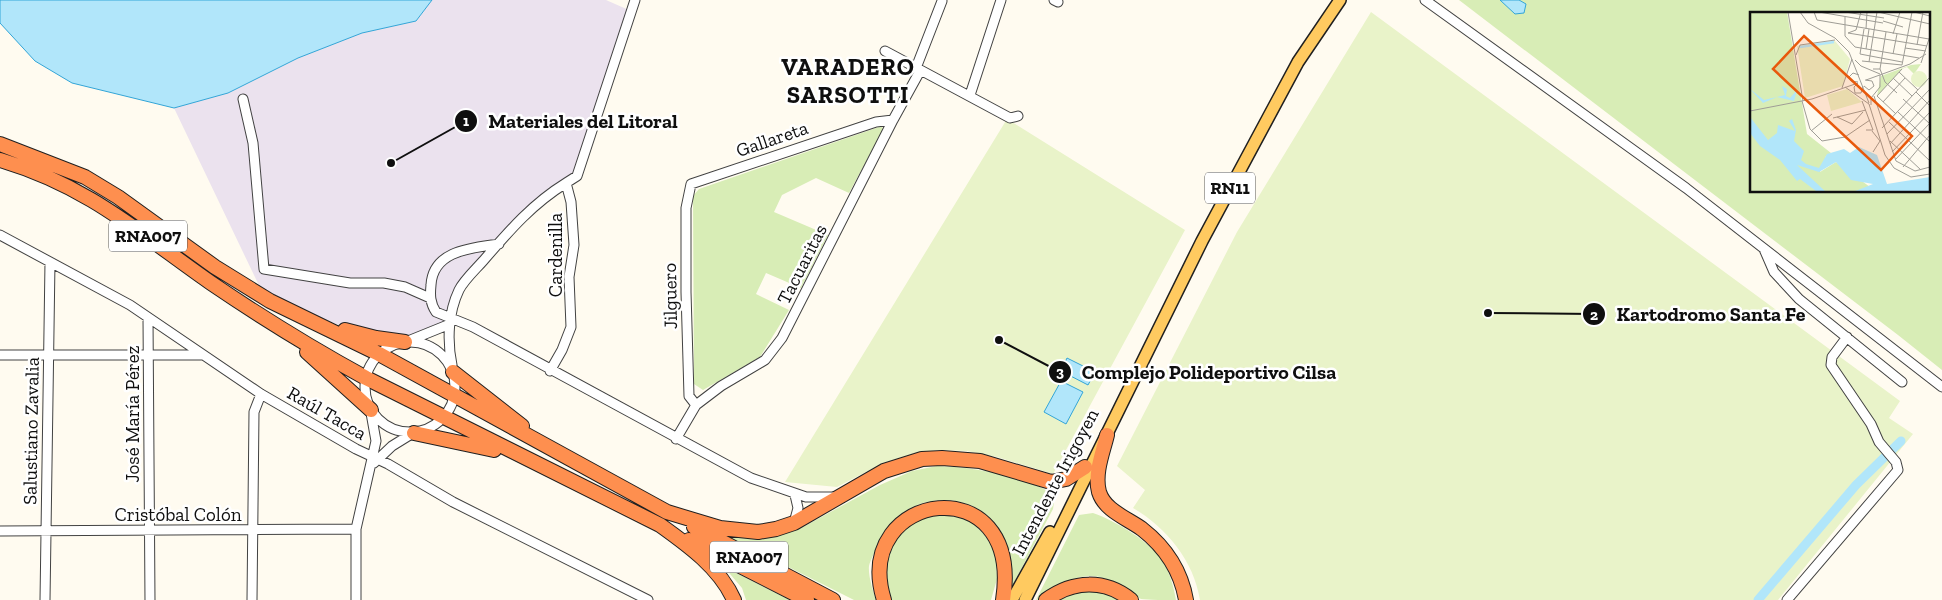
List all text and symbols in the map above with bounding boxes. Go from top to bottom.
inset map [1750,12,1930,192]
district label: VARADERO SARSOTTI [781,52,915,109]
callout: Materiales del Litoral [454,104,688,139]
text: Materiales del Litoral [488,109,678,133]
text: 1 [463,112,469,130]
street label: Gallareta [733,116,811,162]
road number: RN11 [1205,172,1255,204]
street label: Cardenilla [544,213,567,297]
road number: RNA007 [109,220,187,252]
street label: Tacuaritas [772,220,832,308]
street label: Jilguero [658,262,682,329]
callout: Kartodromo Santa Fe [1582,297,1816,332]
text: Kartodromo Santa Fe [1617,302,1806,326]
text: 2 [1590,306,1598,324]
street label: José María Pérez [121,345,144,483]
callout: Complejo Polideportivo Cilsa [1047,354,1347,389]
street label: Salustiano Zavalia [18,357,44,505]
text: Complejo Polideportivo Cilsa [1082,360,1336,384]
text: 3 [1056,363,1064,381]
street label: Raúl Tacca [283,381,371,445]
street label: Intendente Irigoyen [1007,405,1103,559]
street label: Cristóbal Colón [114,503,242,526]
road number: RNA007 [710,542,788,572]

